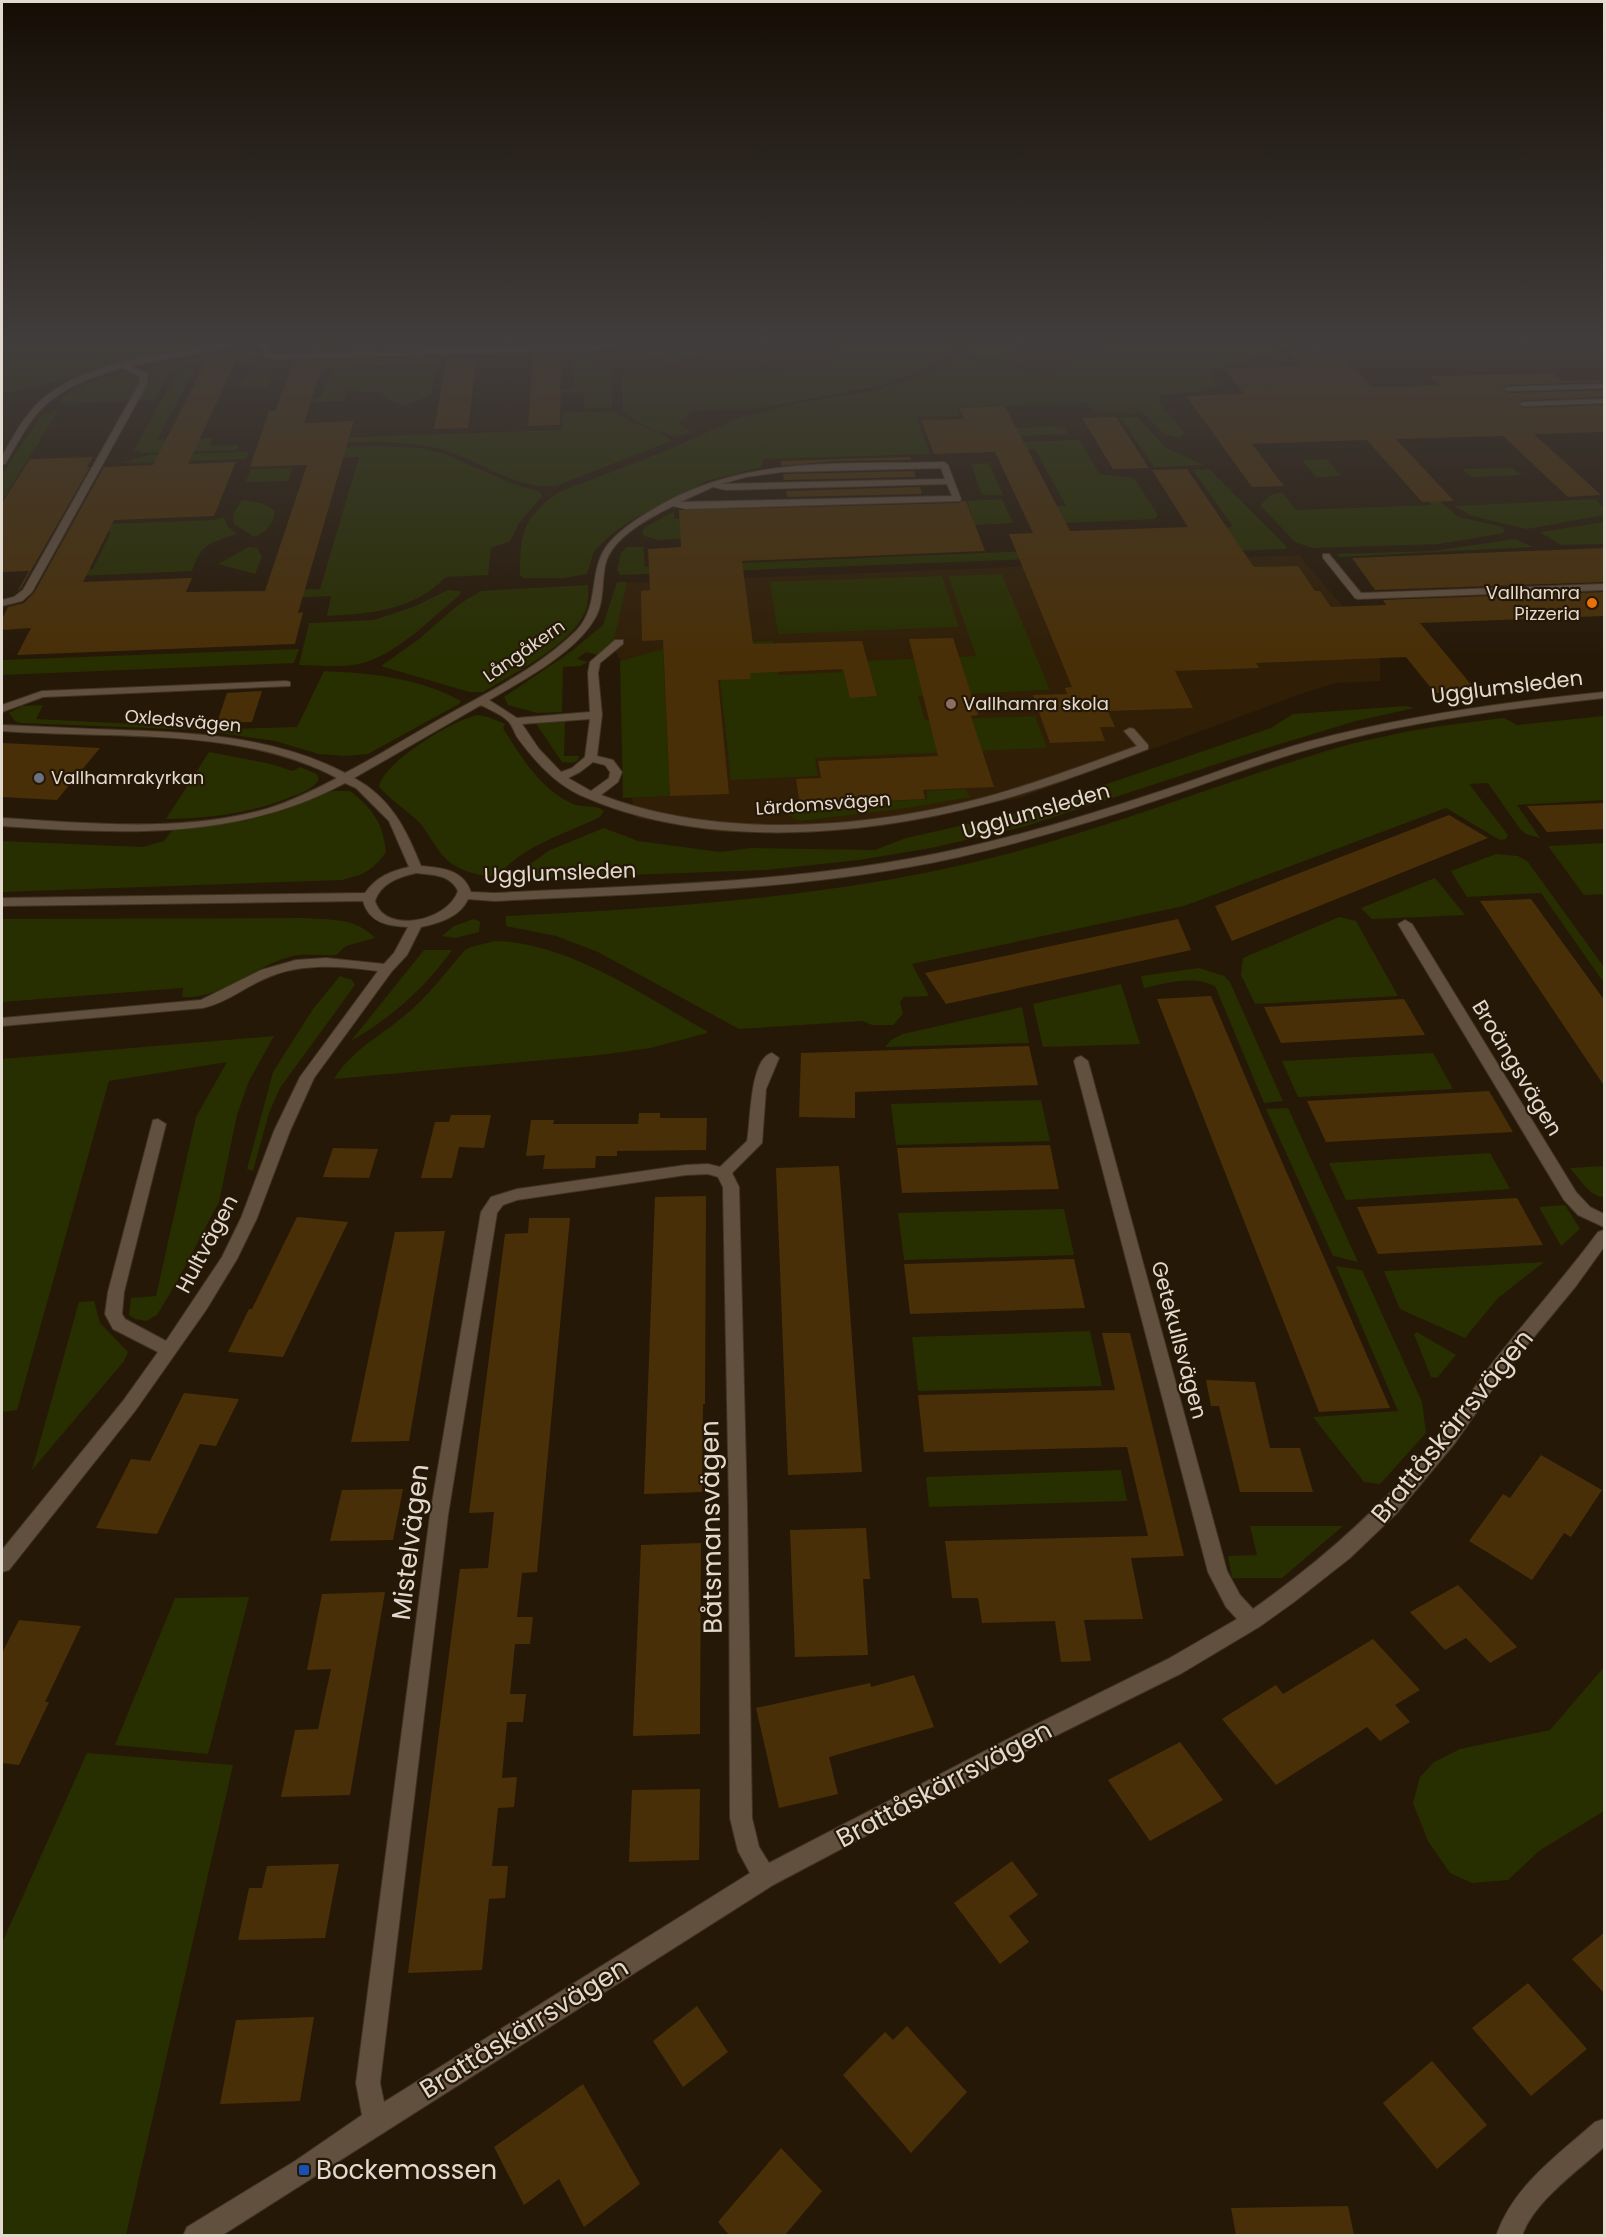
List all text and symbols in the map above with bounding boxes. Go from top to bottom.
place label: Vallhamra Pizzeria [1486,580,1580,626]
marker: Vallhamra Pizzeria [1585,596,1599,610]
street label: Långåkern [478,613,570,688]
street label: Ugglumsleden [1429,663,1584,710]
place label: Vallhamra skola [963,691,1109,716]
marker: Vallhamra skola [944,697,958,711]
street label: Oxledsvägen [124,703,242,738]
place label: Vallhamrakyrkan [51,765,204,790]
marker: Vallhamrakyrkan [32,771,46,785]
street label: Ugglumsleden [959,776,1113,845]
street label: Lärdomsvägen [755,786,891,821]
street label: Ugglumsleden [483,855,637,890]
street label: Broängsvägen [1465,994,1569,1141]
street label: Hultvägen [169,1190,245,1298]
street label: Getekullsvägen [1144,1258,1214,1422]
street label: Brattåskärrsvägen [1363,1322,1541,1530]
street label: Båtsmansvägen [691,1420,731,1634]
street label: Mistelvägen [383,1462,437,1622]
street label: Brattåskärrsvägen [830,1712,1058,1856]
street label: Brattåskärrsvägen [413,1949,635,2107]
place label: Bockemossen [316,2152,497,2188]
marker: Bockemossen [297,2163,311,2177]

